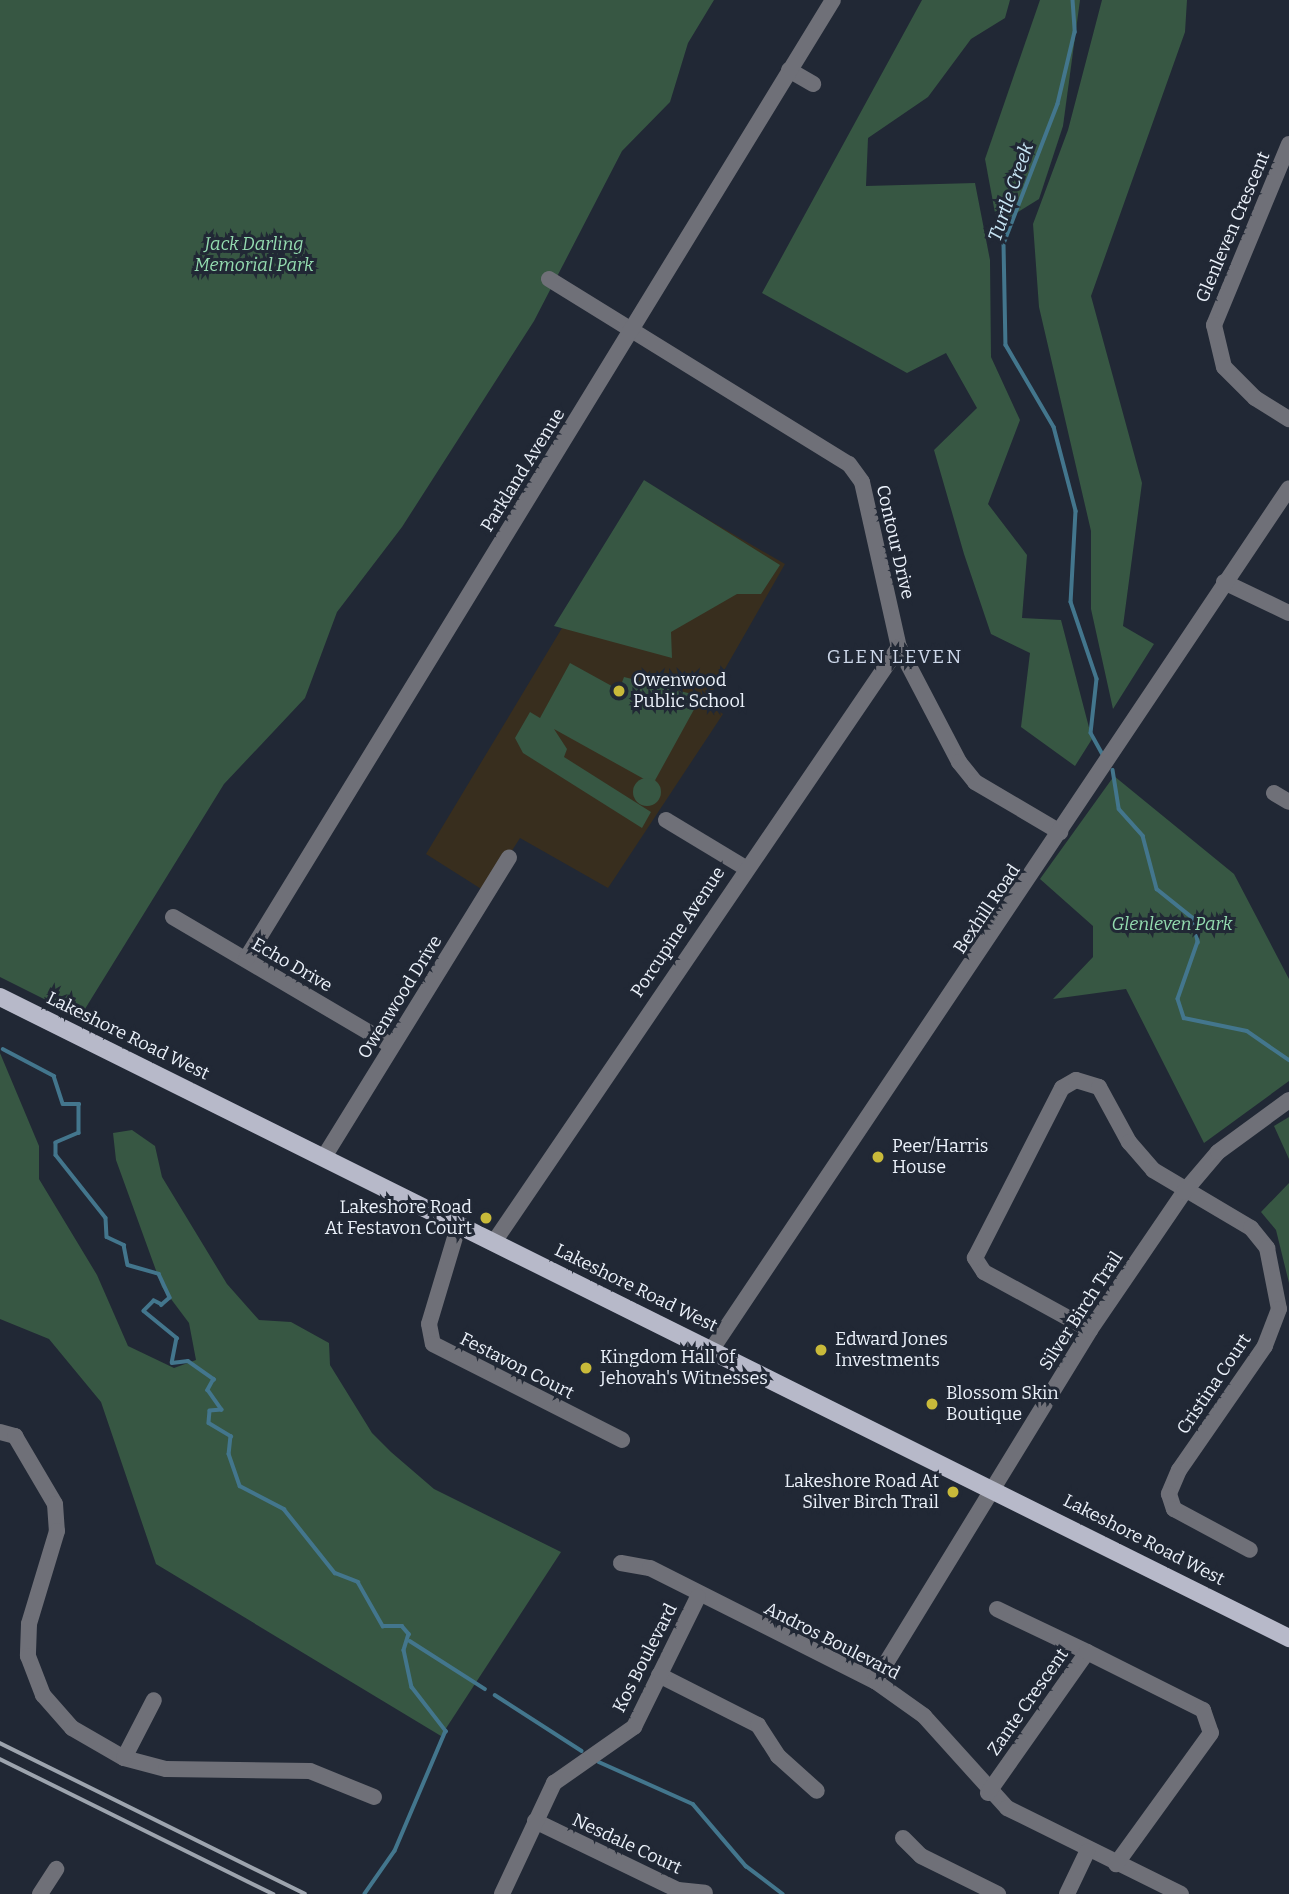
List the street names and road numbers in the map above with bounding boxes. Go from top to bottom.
street label: Glenleven Crescent [1191,148,1275,306]
street label: Parkland Avenue [476,404,570,536]
street label: Contour Drive [871,483,919,601]
street label: Bexhill Road [949,860,1025,958]
street label: Porcupine Avenue [626,863,730,1001]
street label: Owenwood Drive [353,931,447,1063]
street label: Echo Drive [248,933,336,997]
street label: Lakeshore Road West [43,987,213,1085]
street label: Lakeshore Road West [551,1239,721,1337]
street label: Silver Birch Trail [1035,1248,1127,1374]
street label: Festavon Court [456,1328,578,1404]
street label: Cristina Court [1172,1330,1256,1438]
street label: Lakeshore Road West [1060,1490,1228,1590]
street label: Andros Boulevard [761,1597,903,1685]
street label: Kos Boulevard [608,1600,682,1716]
street label: Zante Crescent [983,1644,1073,1760]
street label: Nesdale Court [569,1809,685,1879]

